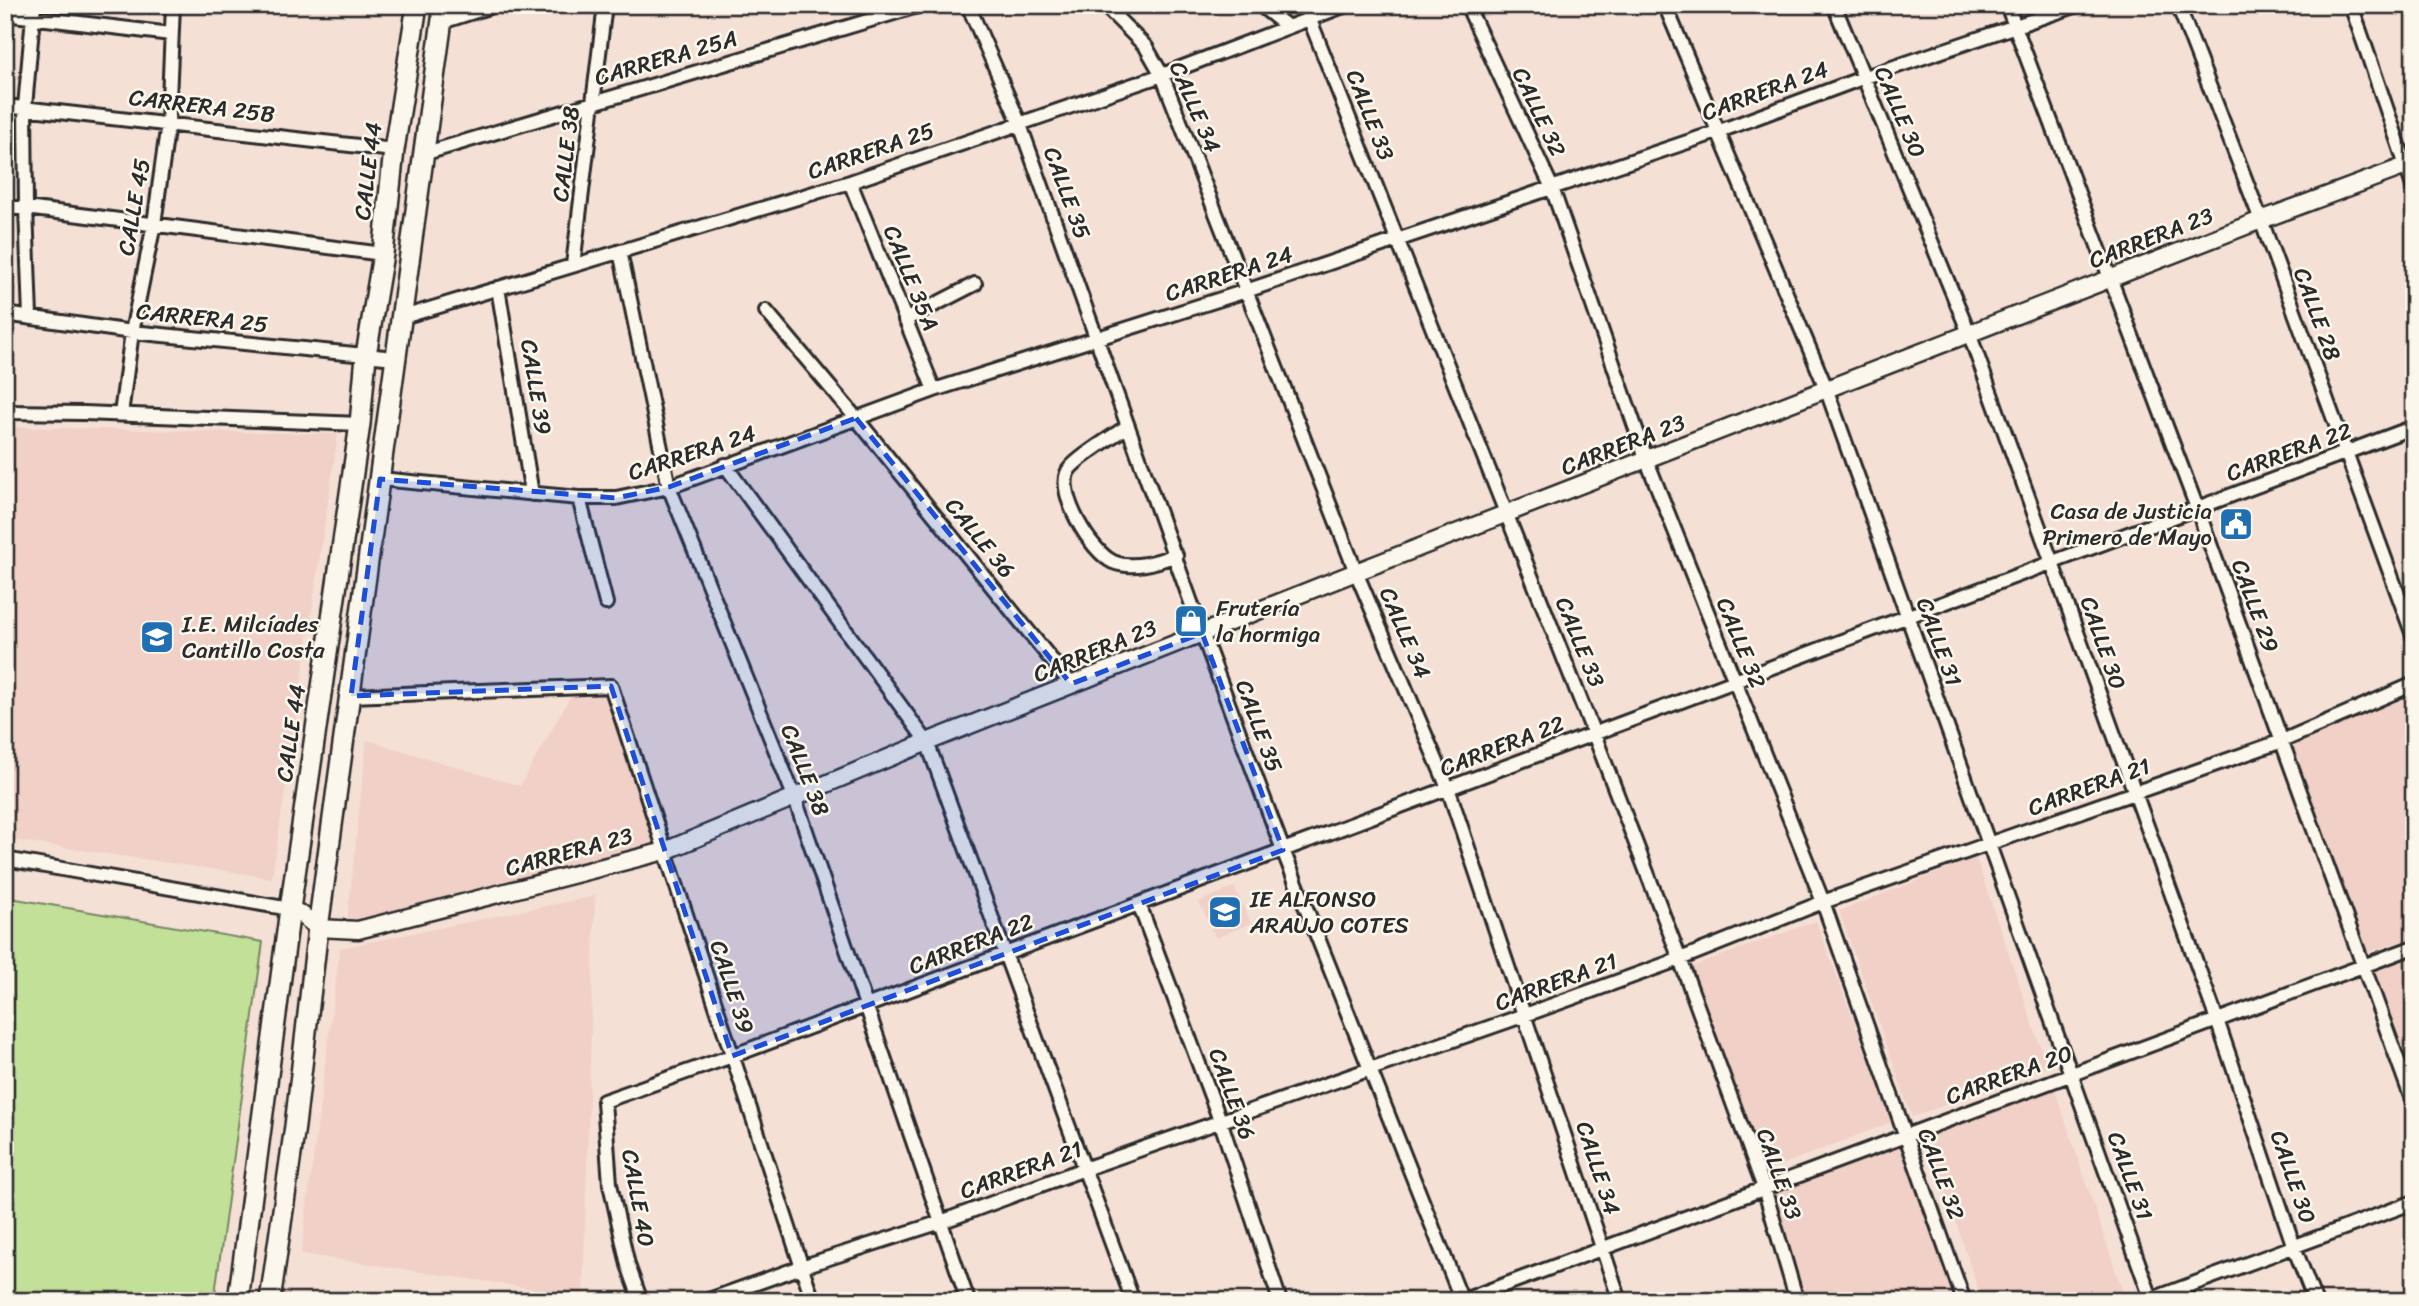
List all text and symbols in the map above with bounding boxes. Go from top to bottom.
street label: CARRERA 25A [590,18,742,98]
street label: CARRERA 24 [1696,49,1834,133]
street label: CALLE 34 [1157,55,1233,159]
street label: CALLE 32 [1500,60,1578,164]
street label: CALLE 30 [1862,60,1938,164]
street label: CALLE 33 [1334,63,1406,167]
street label: CARRERA 25B [127,77,277,135]
street label: CALLE 38 [540,104,592,204]
street label: CARRERA 25 [802,110,940,192]
street label: CALLE 44 [342,120,394,222]
street label: CALLE 35 [1031,141,1103,245]
street label: CALLE 45 [105,155,163,259]
street label: CARRERA 23 [2083,195,2220,281]
street label: CALLE 35A [871,219,951,337]
street label: CARRERA 24 [1160,234,1298,314]
street label: CALLE 28 [2281,262,2353,367]
street label: CARRERA 25 [134,291,270,345]
street label: CALLE 39 [508,336,564,438]
street label: CARRERA 23 [1555,402,1692,488]
street label: CARRERA 22 [2220,410,2358,494]
street label: CARRERA 24 [623,413,761,493]
street label: CALLE 36 [934,488,1026,588]
place label: Casa de Justicia Primero de Mayo [2042,491,2212,558]
public building icon: Casa de Justicia Primero de Mayo [2217,505,2255,543]
street label: CALLE 29 [2219,553,2291,659]
street label: CALLE 34 [1367,581,1443,685]
place label: Frutería la hormiga [1216,588,1320,655]
street label: CALLE 33 [1543,590,1617,694]
street label: CALLE 32 [1704,591,1778,695]
street label: CALLE 30 [2068,591,2138,695]
street label: CALLE 31 [1904,592,1974,692]
shop icon: Frutería la hormiga [1172,602,1210,640]
place label: I.E. Milcíades Cantillo Costa [181,604,325,671]
street label: CARRERA 23 [1027,607,1164,694]
school or university icon: I.E. Milcíades Cantillo Costa [138,618,176,656]
street label: CALLE 35 [1223,674,1295,778]
street label: CALLE 44 [264,682,318,784]
street label: CARRERA 22 [1433,703,1571,789]
street label: CALLE 38 [769,718,841,822]
street label: CARRERA 21 [2022,746,2156,828]
street label: CARRERA 23 [501,815,638,889]
place label: IE ALFONSO ARAUJO COTES [1249,879,1409,946]
school or university icon: IE ALFONSO ARAUJO COTES [1206,893,1244,931]
street label: CARRERA 22 [902,901,1040,987]
street label: CALLE 39 [698,935,766,1039]
street label: CARRERA 21 [1489,941,1623,1023]
street label: CARRERA 20 [1940,1033,2078,1117]
street label: CALLE 36 [1196,1042,1268,1146]
street label: CALLE 34 [1564,1116,1632,1220]
street label: CALLE 32 [1905,1122,1977,1226]
street label: CALLE 33 [1744,1123,1814,1226]
street label: CALLE 30 [2258,1125,2328,1229]
street label: CALLE 31 [2095,1126,2165,1226]
street label: CARRERA 21 [954,1129,1088,1211]
street label: CALLE 40 [609,1146,667,1250]

